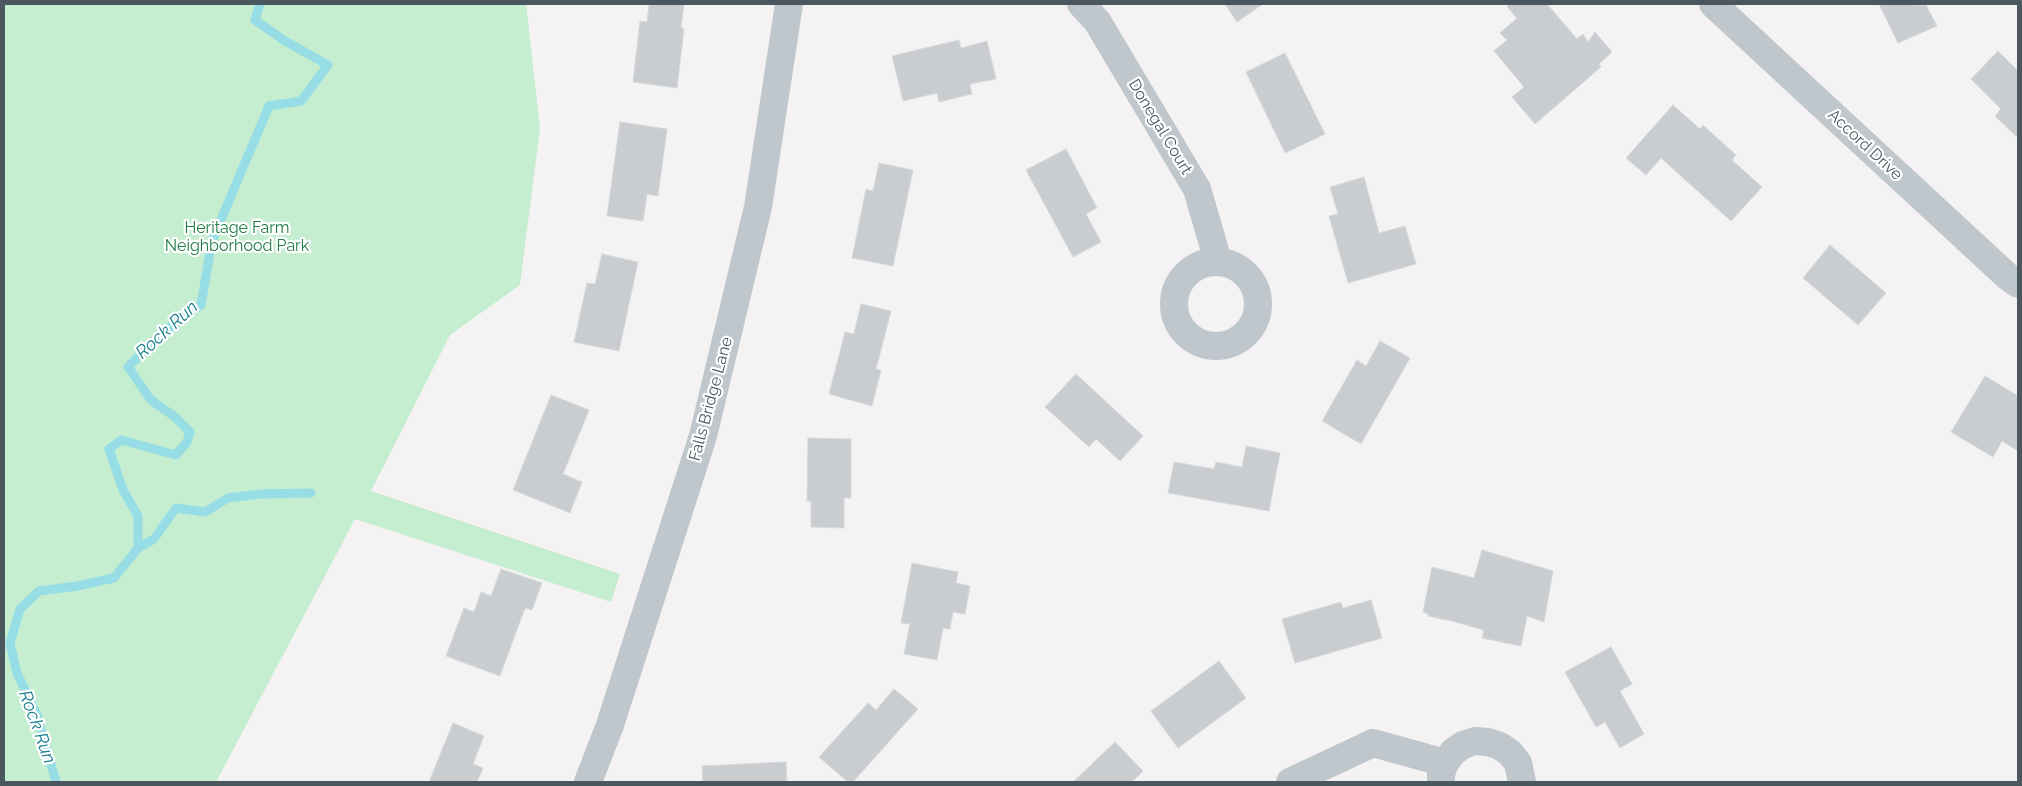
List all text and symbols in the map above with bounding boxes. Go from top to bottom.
street label: Donegal Court [1124,76,1196,178]
street label: Accord Drive [1824,106,1906,184]
park label: Heritage Farm Neighborhood Park [165,218,309,256]
water label: Rock Run [131,296,203,364]
street label: Falls Bridge Lane [685,335,737,463]
water label: Rock Run [14,687,60,767]

